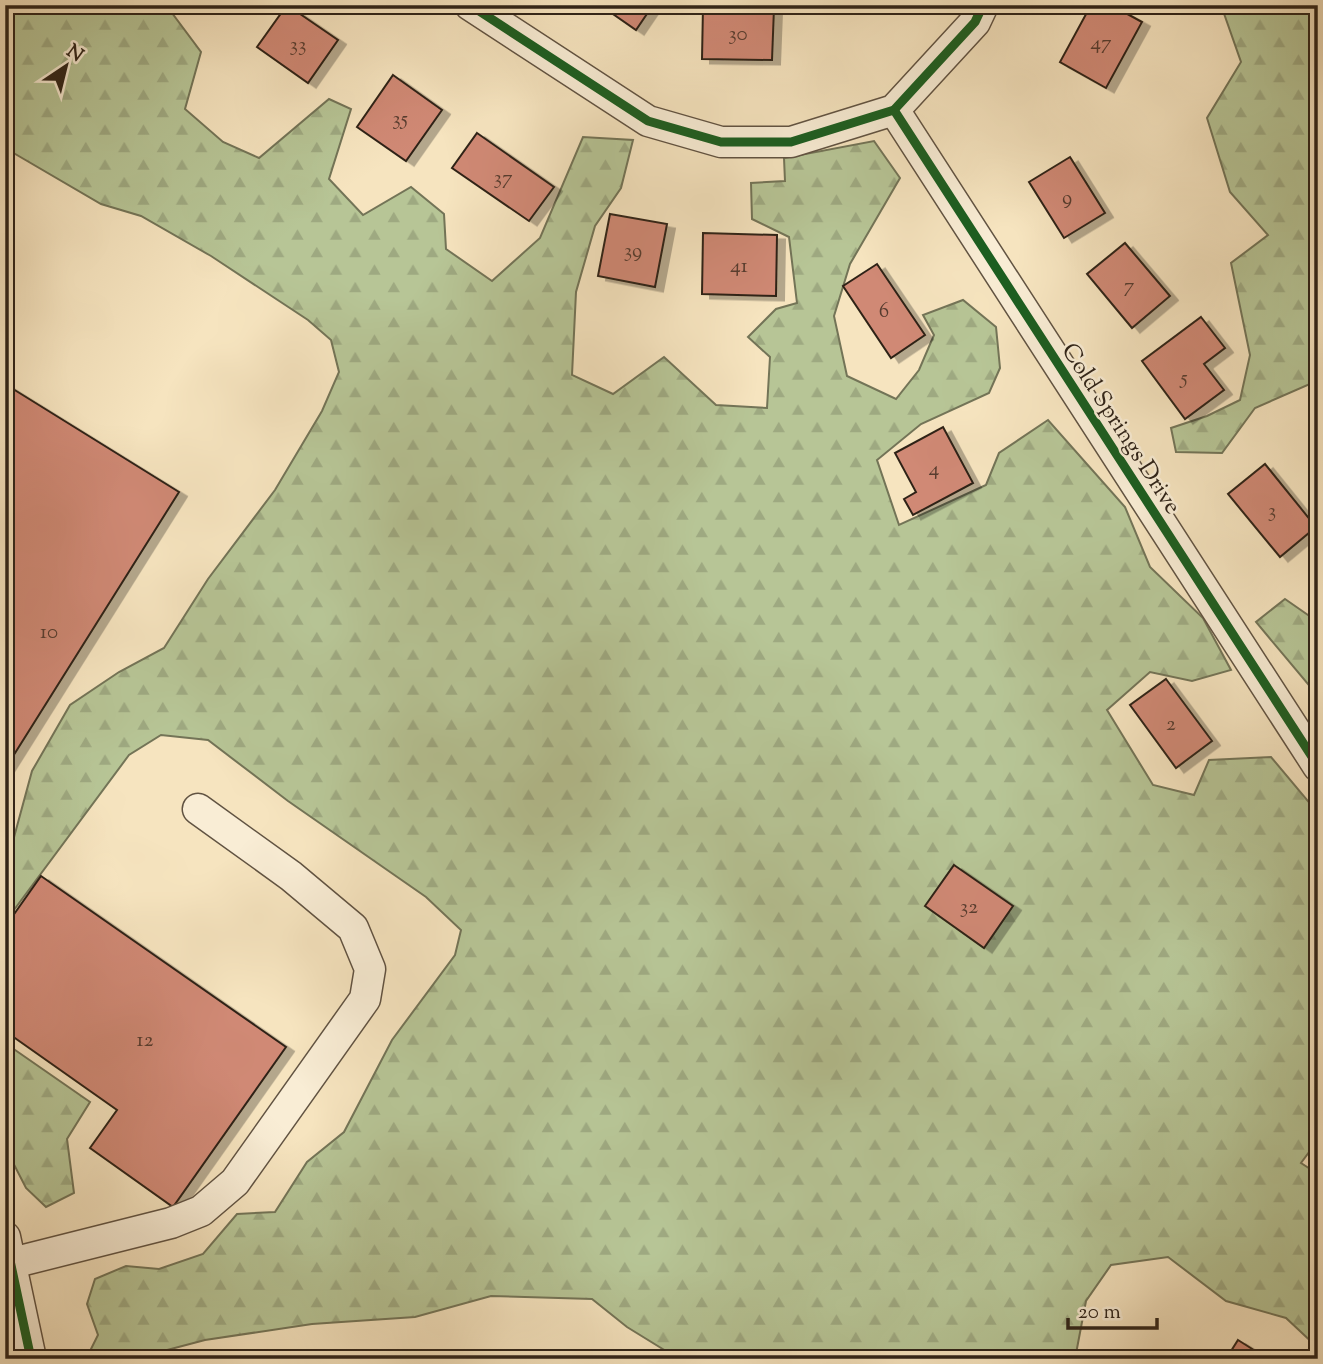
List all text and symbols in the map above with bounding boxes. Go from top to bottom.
house number: 30 [728,20,748,50]
house number: 47 [1090,29,1112,59]
house number: 33 [290,31,306,61]
north arrow [32,32,102,102]
text: N [60,39,88,70]
house number: 35 [392,105,408,135]
house number: 37 [493,164,513,194]
house number: 9 [1062,184,1072,214]
house number: 39 [624,237,642,267]
house number: 41 [730,252,748,282]
house number: 7 [1124,272,1135,302]
house number: 6 [879,297,889,327]
street label: Cold Springs Drive [1052,337,1189,521]
house number: 5 [1179,364,1188,394]
house number: 4 [929,455,939,485]
house number: 3 [1268,497,1276,527]
house number: 10 [40,618,58,648]
house number: 2 [1166,710,1176,740]
house number: 32 [960,893,978,923]
house number: 12 [137,1026,154,1056]
scale bar [1068,1287,1157,1331]
text: 20 m [1078,1298,1121,1328]

